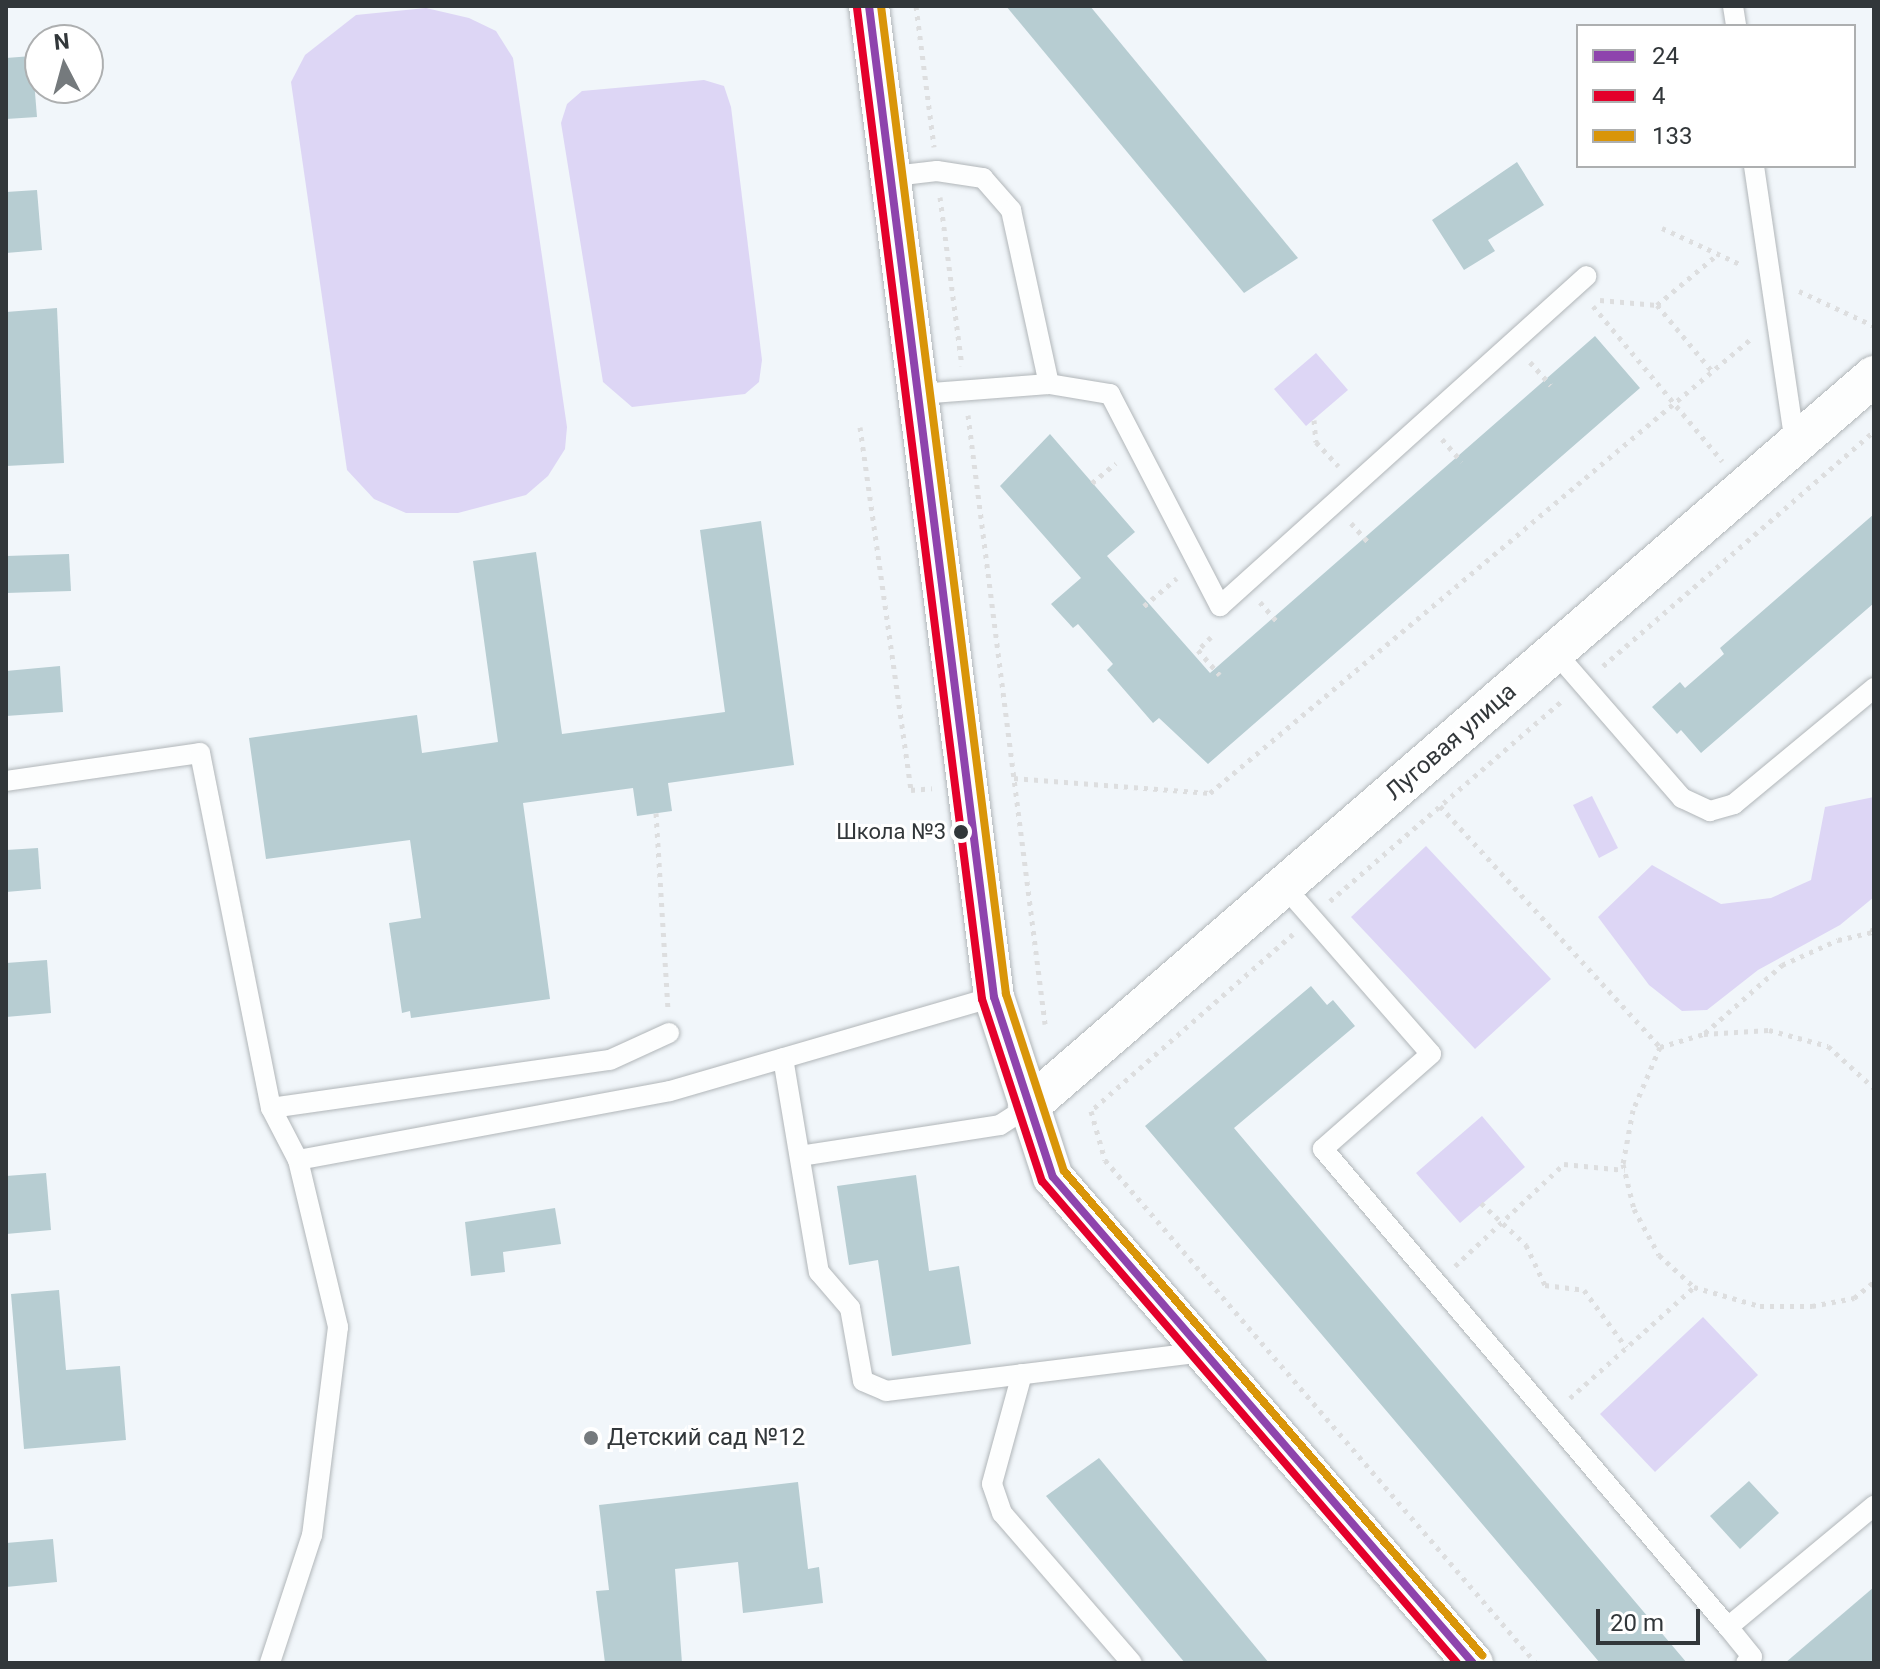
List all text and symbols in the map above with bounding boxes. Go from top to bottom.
north arrow [24,24,104,104]
legend [1576,24,1856,168]
text: N [53,28,71,55]
text: 24 [1652,42,1679,70]
text: 4 [1652,82,1666,110]
text: 133 [1652,122,1692,150]
street label: Луговая улица [1380,677,1522,807]
place label: Школа №3 [836,819,946,845]
marker: Школа №3 [953,824,969,840]
place label: Детский сад №12 [607,1424,805,1452]
marker: Детский сад №12 [582,1429,600,1447]
scale bar [1600,1593,1704,1643]
text: 20 m [1610,1609,1664,1637]

